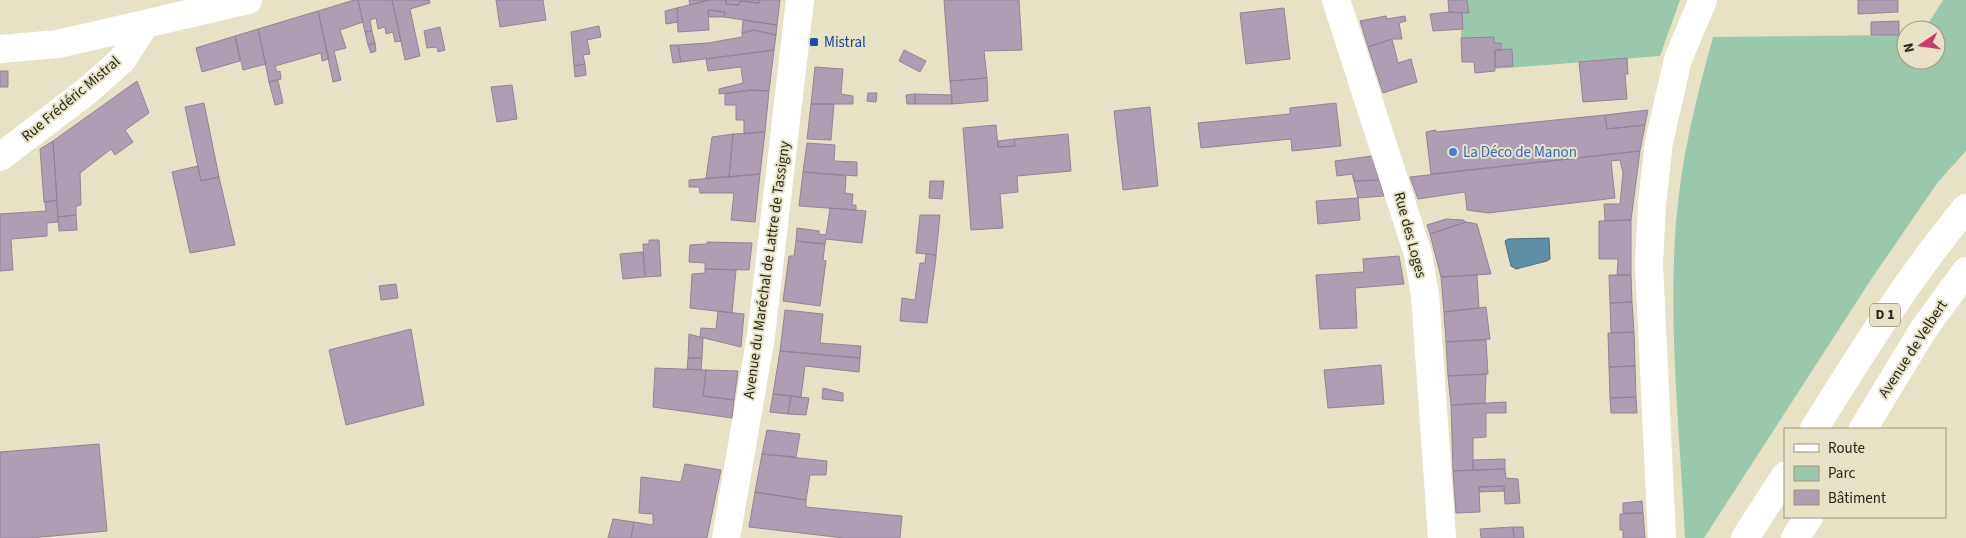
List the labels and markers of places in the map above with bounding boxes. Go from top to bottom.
place label: Mistral [824,32,866,53]
marker: Mistral [808,36,820,48]
place label: La Déco de Manon [1463,142,1577,163]
marker: La Déco de Manon [1447,146,1459,158]

